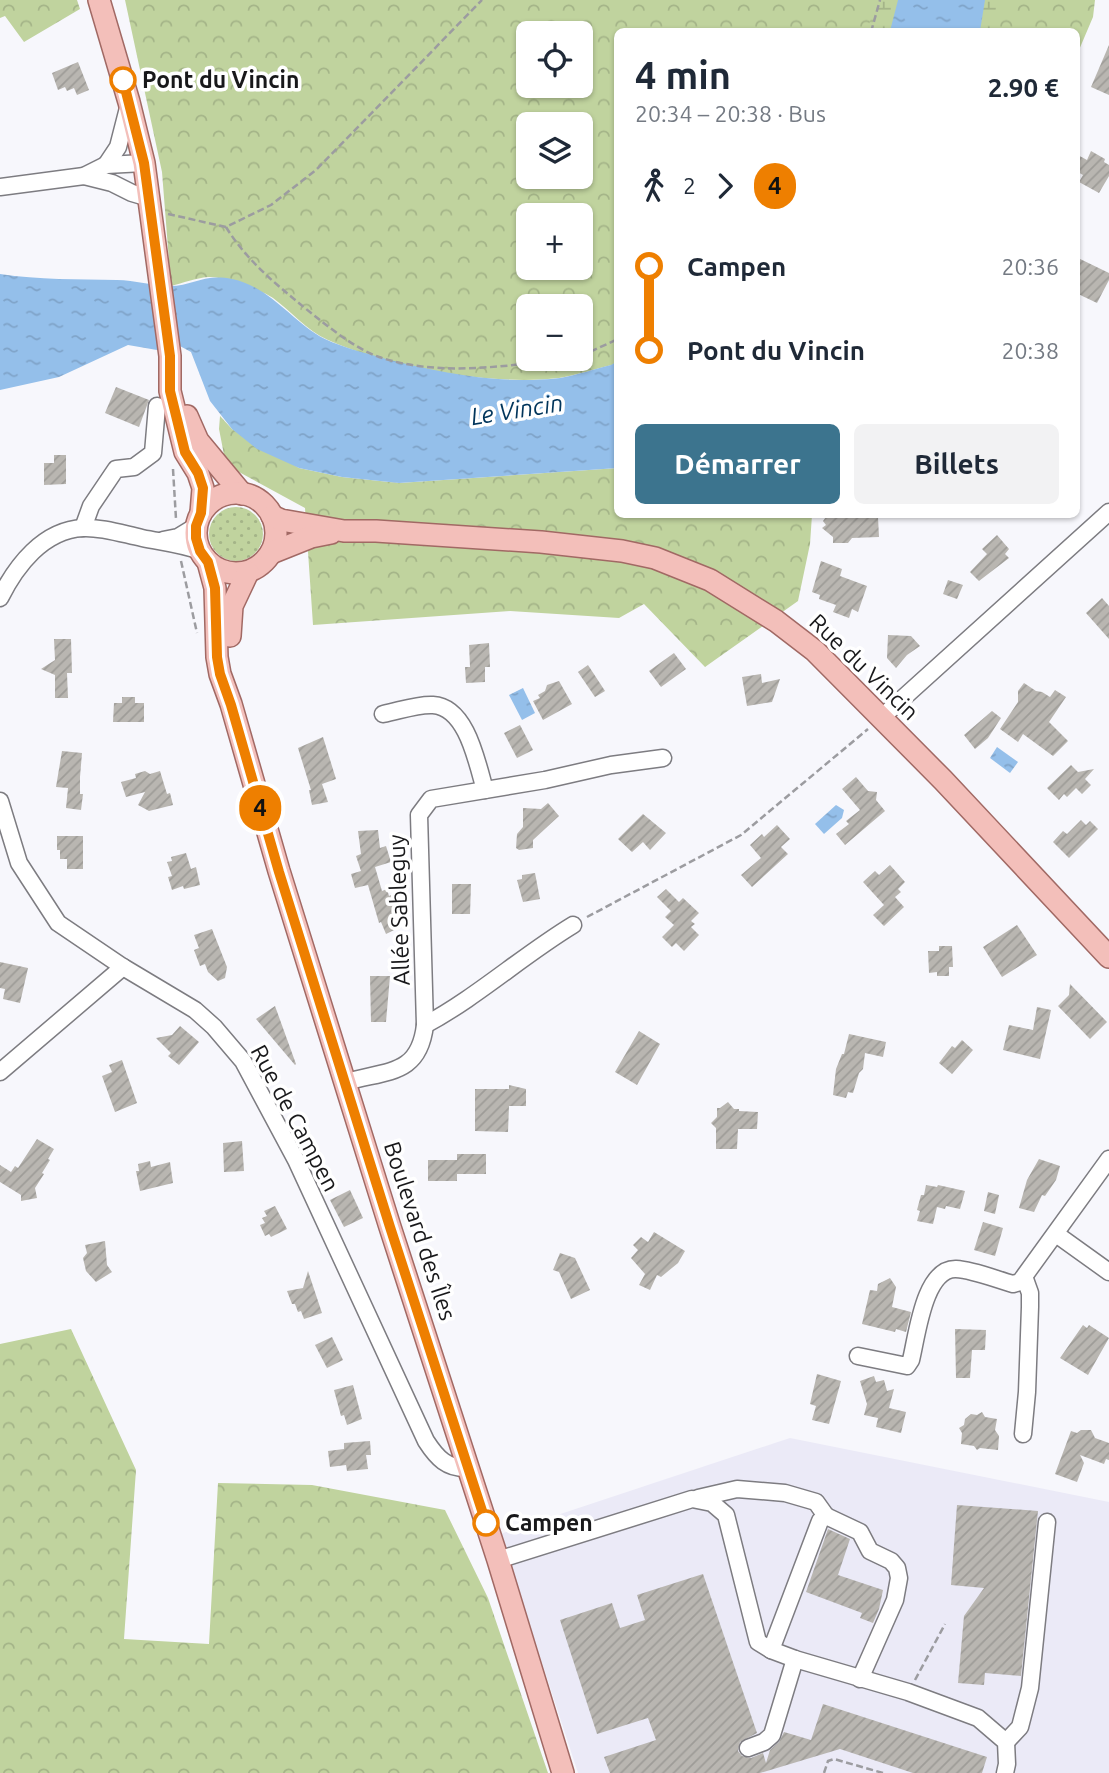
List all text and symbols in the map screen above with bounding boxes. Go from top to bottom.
map controls [516,21,593,371]
button: locate [516,21,593,98]
text: 4 min [635,54,731,96]
marker: Pont du Vincin [110,67,136,93]
place label: Pont du Vincin [142,67,299,92]
text: 2.90 € [988,73,1059,102]
text: 20:34 – 20:38 · Bus [635,101,826,126]
button: layers [516,112,593,189]
icon: walk [635,167,673,205]
icon: forward [706,167,744,205]
text: 4 [768,172,782,199]
text: 2 [683,173,696,198]
button: + [516,203,593,280]
text: Campen [687,252,786,281]
text: 20:36 [1001,254,1059,279]
button: − [516,294,593,371]
text: Pont du Vincin [687,336,865,365]
text: 20:38 [1001,338,1059,363]
water label: Le Vincin [469,389,565,430]
button: Démarrer [635,424,840,504]
button: Billets [854,424,1059,504]
street label: Rue du Vincin [805,609,924,725]
line badge: 4 [237,785,283,831]
text: 4 [253,794,267,821]
street label: Allée Sableguy [383,834,414,986]
street label: Rue de Campen [246,1040,344,1195]
street label: Boulevard des Îles [380,1138,462,1323]
marker: Campen [473,1510,499,1536]
place label: Campen [505,1510,593,1535]

